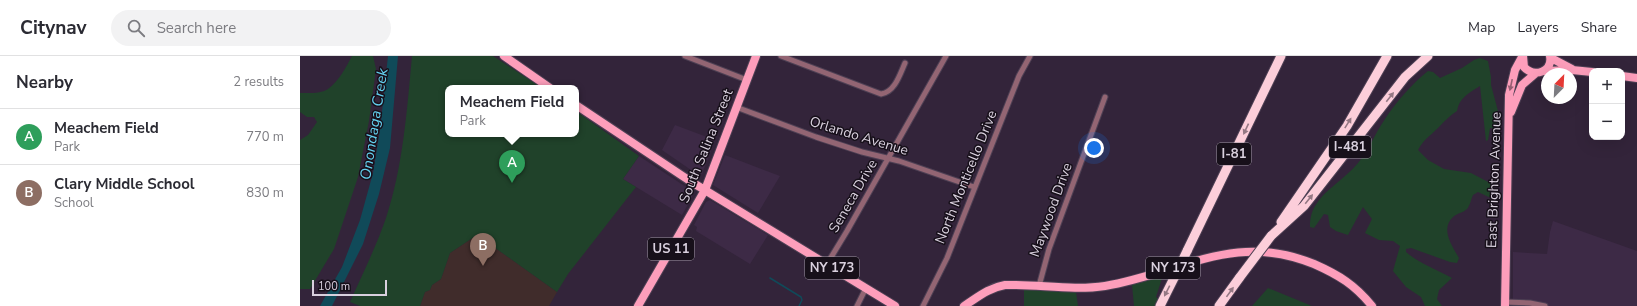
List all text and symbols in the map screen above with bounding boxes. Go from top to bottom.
search box [111,10,391,46]
text: Citynav [20,15,87,41]
icon: search [125,17,147,39]
text: Search here [157,18,236,38]
text: Map [1468,18,1495,37]
text: Layers [1517,18,1559,37]
text: Share [1581,18,1617,37]
water label: Onondaga Creek [355,66,393,181]
north arrow [1541,68,1577,104]
map controls [1589,68,1625,140]
button: + [1589,68,1625,104]
text: Nearby [16,71,73,94]
text: 2 results [233,73,284,91]
one-way arrow [1508,79,1514,91]
popup [445,85,579,137]
street label: South Salina Street [674,86,738,206]
text: Meachem Field [460,92,564,112]
one-way arrow [1385,92,1394,103]
button: − [1589,104,1625,140]
street label: North Monticello Drive [931,107,1001,247]
text: Park [460,112,486,130]
street label: Orlando Avenue [807,112,911,160]
street label: East Brighton Avenue [1482,112,1506,248]
one-way arrow [1345,117,1352,129]
text: Meachem Field [54,118,159,138]
one-way arrow [1243,123,1249,135]
text: A [24,128,34,146]
text: 770 m [246,128,284,146]
road number: I-481 [1329,136,1371,158]
text: Park [54,138,80,156]
your location [1084,138,1104,158]
road number: I-81 [1217,143,1251,165]
pin: A [499,150,525,183]
street label: Seneca Drive [824,156,882,236]
street label: Maywood Drive [1025,160,1077,260]
text: Clary Middle School [54,174,195,194]
text: B [25,184,33,202]
text: 830 m [246,184,284,202]
text: School [54,194,94,212]
one-way arrow [1304,194,1313,205]
pin: B [470,233,496,266]
road number: US 11 [648,238,694,260]
road number: NY 173 [805,257,859,279]
road number: NY 173 [1146,257,1200,279]
scale bar [312,278,387,297]
text: 100 m [318,279,350,294]
one-way arrow [1164,285,1170,297]
one-way arrow [1225,286,1234,297]

